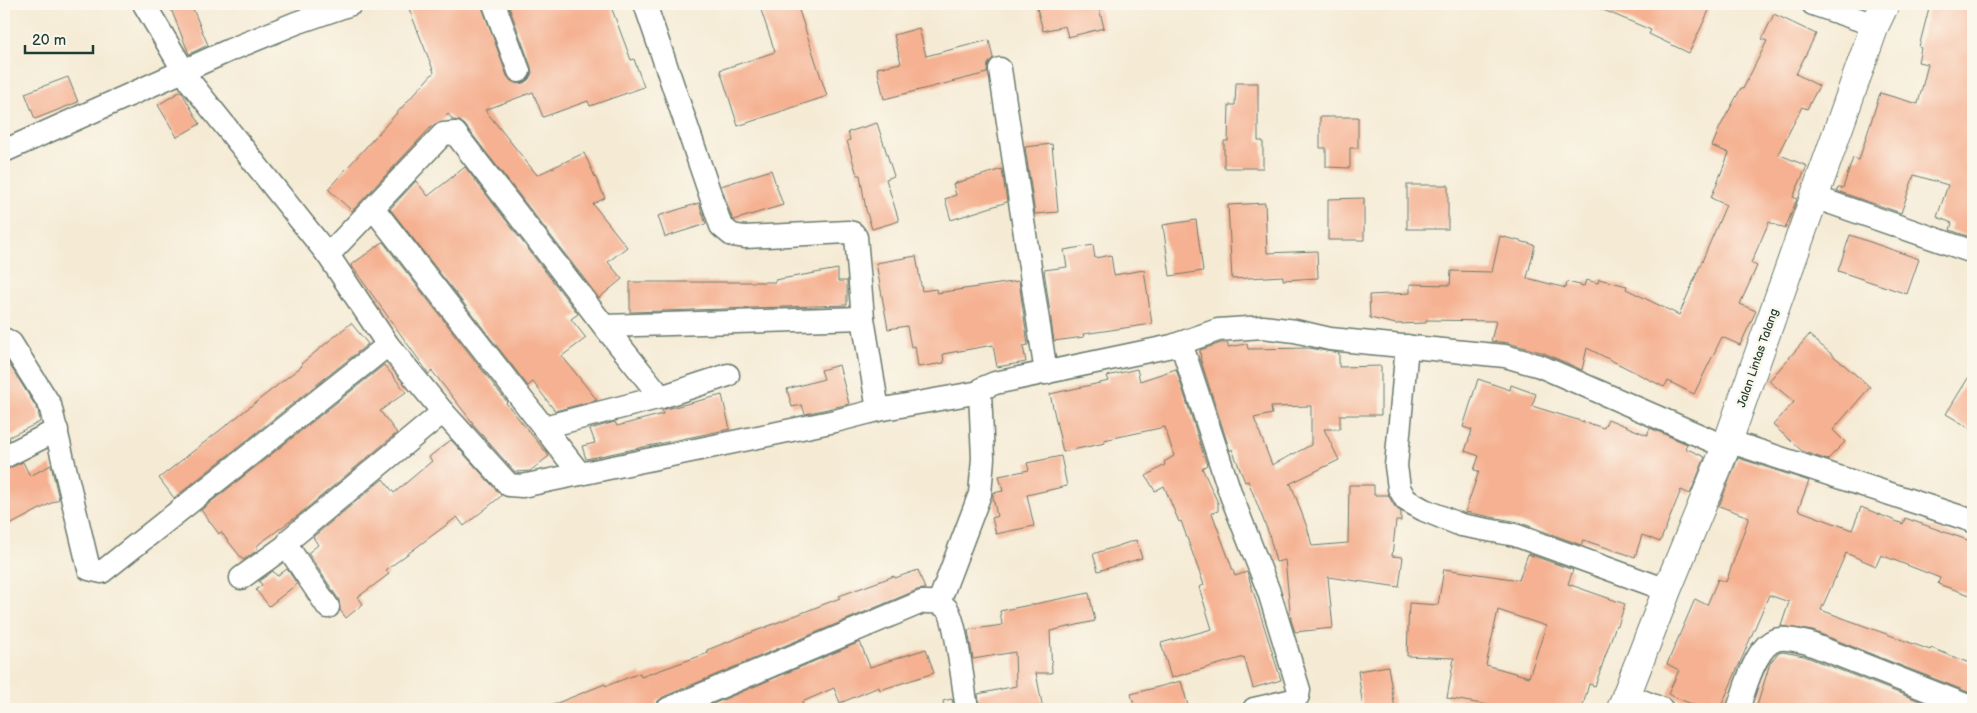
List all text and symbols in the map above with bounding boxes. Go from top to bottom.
scale bar [25,22,92,54]
text: 20 m [32,31,66,50]
street label: Jalan Lintas Talang [1734,307,1782,409]

